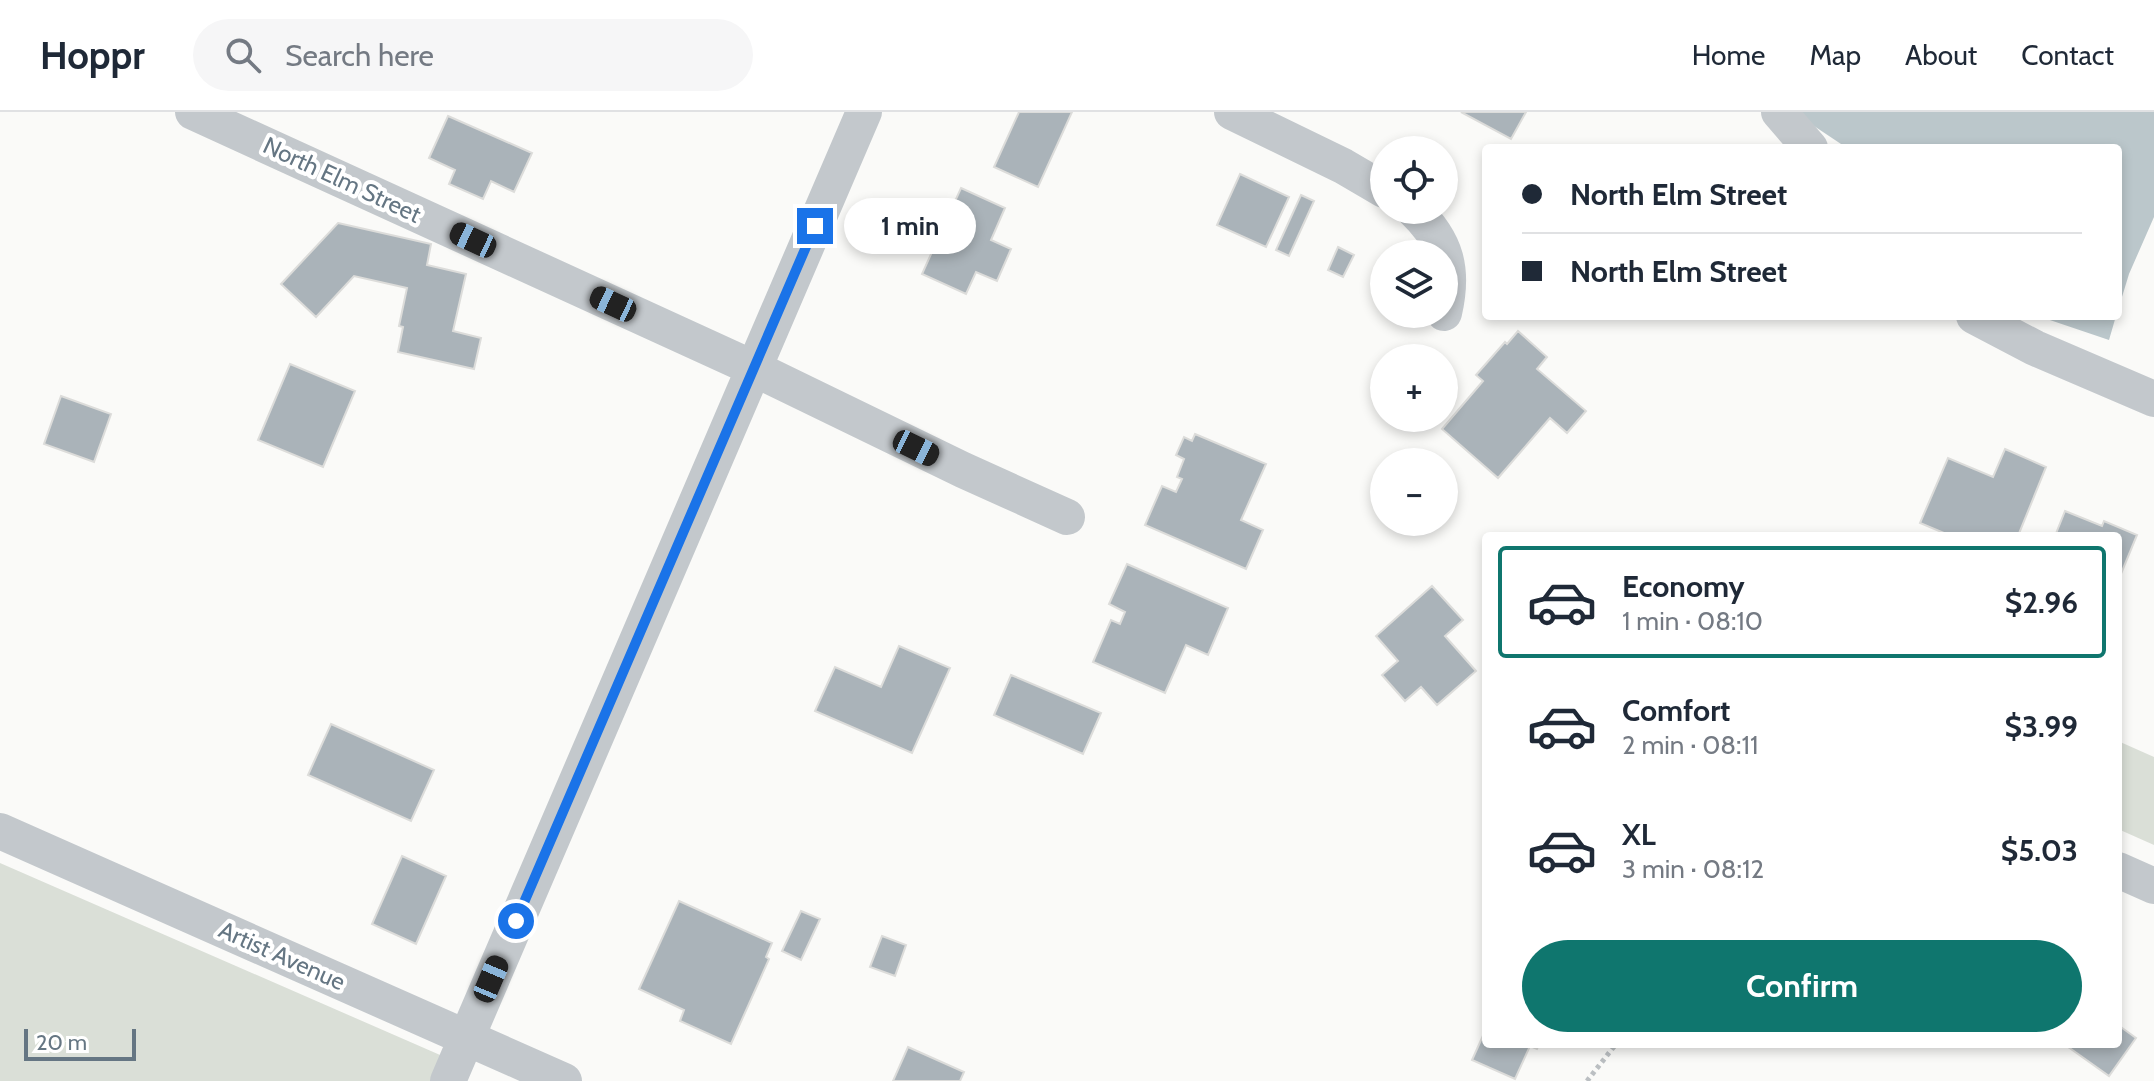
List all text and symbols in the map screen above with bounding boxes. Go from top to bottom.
search box [193,19,753,91]
text: Hoppr [40,32,145,79]
icon: search [221,33,265,77]
text: Search here [285,37,434,74]
text: Home [1692,38,1765,72]
text: Map [1809,38,1861,72]
text: About [1905,38,1977,72]
text: Contact [2021,38,2114,72]
street label: North Elm Street [259,130,426,229]
map controls [1370,136,1458,536]
button: locate [1370,136,1458,224]
text: North Elm Street [1570,176,1787,213]
callout: 1 min [843,198,975,254]
route end [797,208,833,244]
text: 1 min [881,210,939,242]
car [446,219,500,261]
button: layers [1370,240,1458,328]
text: North Elm Street [1570,253,1787,290]
car [586,283,640,325]
button: + [1370,344,1458,432]
car [889,427,943,469]
button: − [1370,448,1458,536]
icon: car [1526,566,1598,638]
text: Economy [1622,568,1745,605]
text: $2.96 [2005,584,2078,621]
text: 1 min · 08:10 [1622,605,1763,637]
icon: car [1526,690,1598,762]
text: Comfort [1622,692,1730,729]
text: $3.99 [2004,708,2078,745]
text: 2 min · 08:11 [1622,729,1758,761]
icon: car [1526,814,1598,886]
text: XL [1622,816,1656,853]
text: $5.03 [2001,832,2078,869]
text: 3 min · 08:12 [1622,853,1764,885]
route start [498,903,534,939]
street label: Artist Avenue [215,915,350,996]
button: Confirm [1522,940,2082,1032]
car [471,952,511,1006]
scale bar [24,1025,136,1061]
text: 20 m [36,1029,87,1056]

